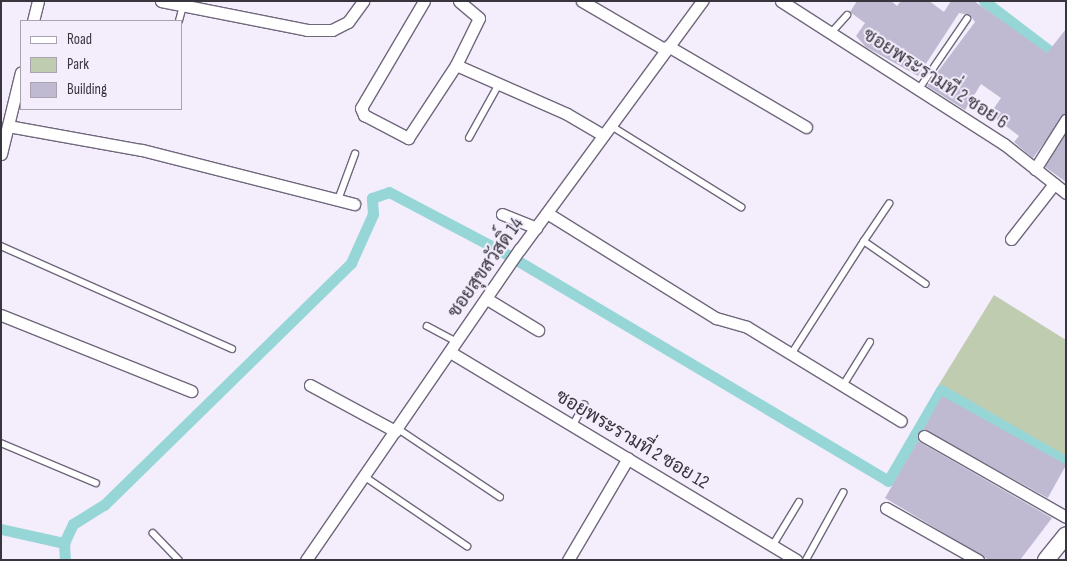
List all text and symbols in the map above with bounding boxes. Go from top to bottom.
legend [20,20,182,110]
street label: ซอยพระรามที่ 2 ซอย 6 [858,24,1012,134]
text: Road [67,30,92,49]
text: Park [67,55,89,74]
text: Building [67,80,107,99]
street label: ซอยสุขสวัสดิ์ 14 [443,214,529,322]
street label: ซอยพระรามที่ 2 ซอย 12 [551,385,713,495]

